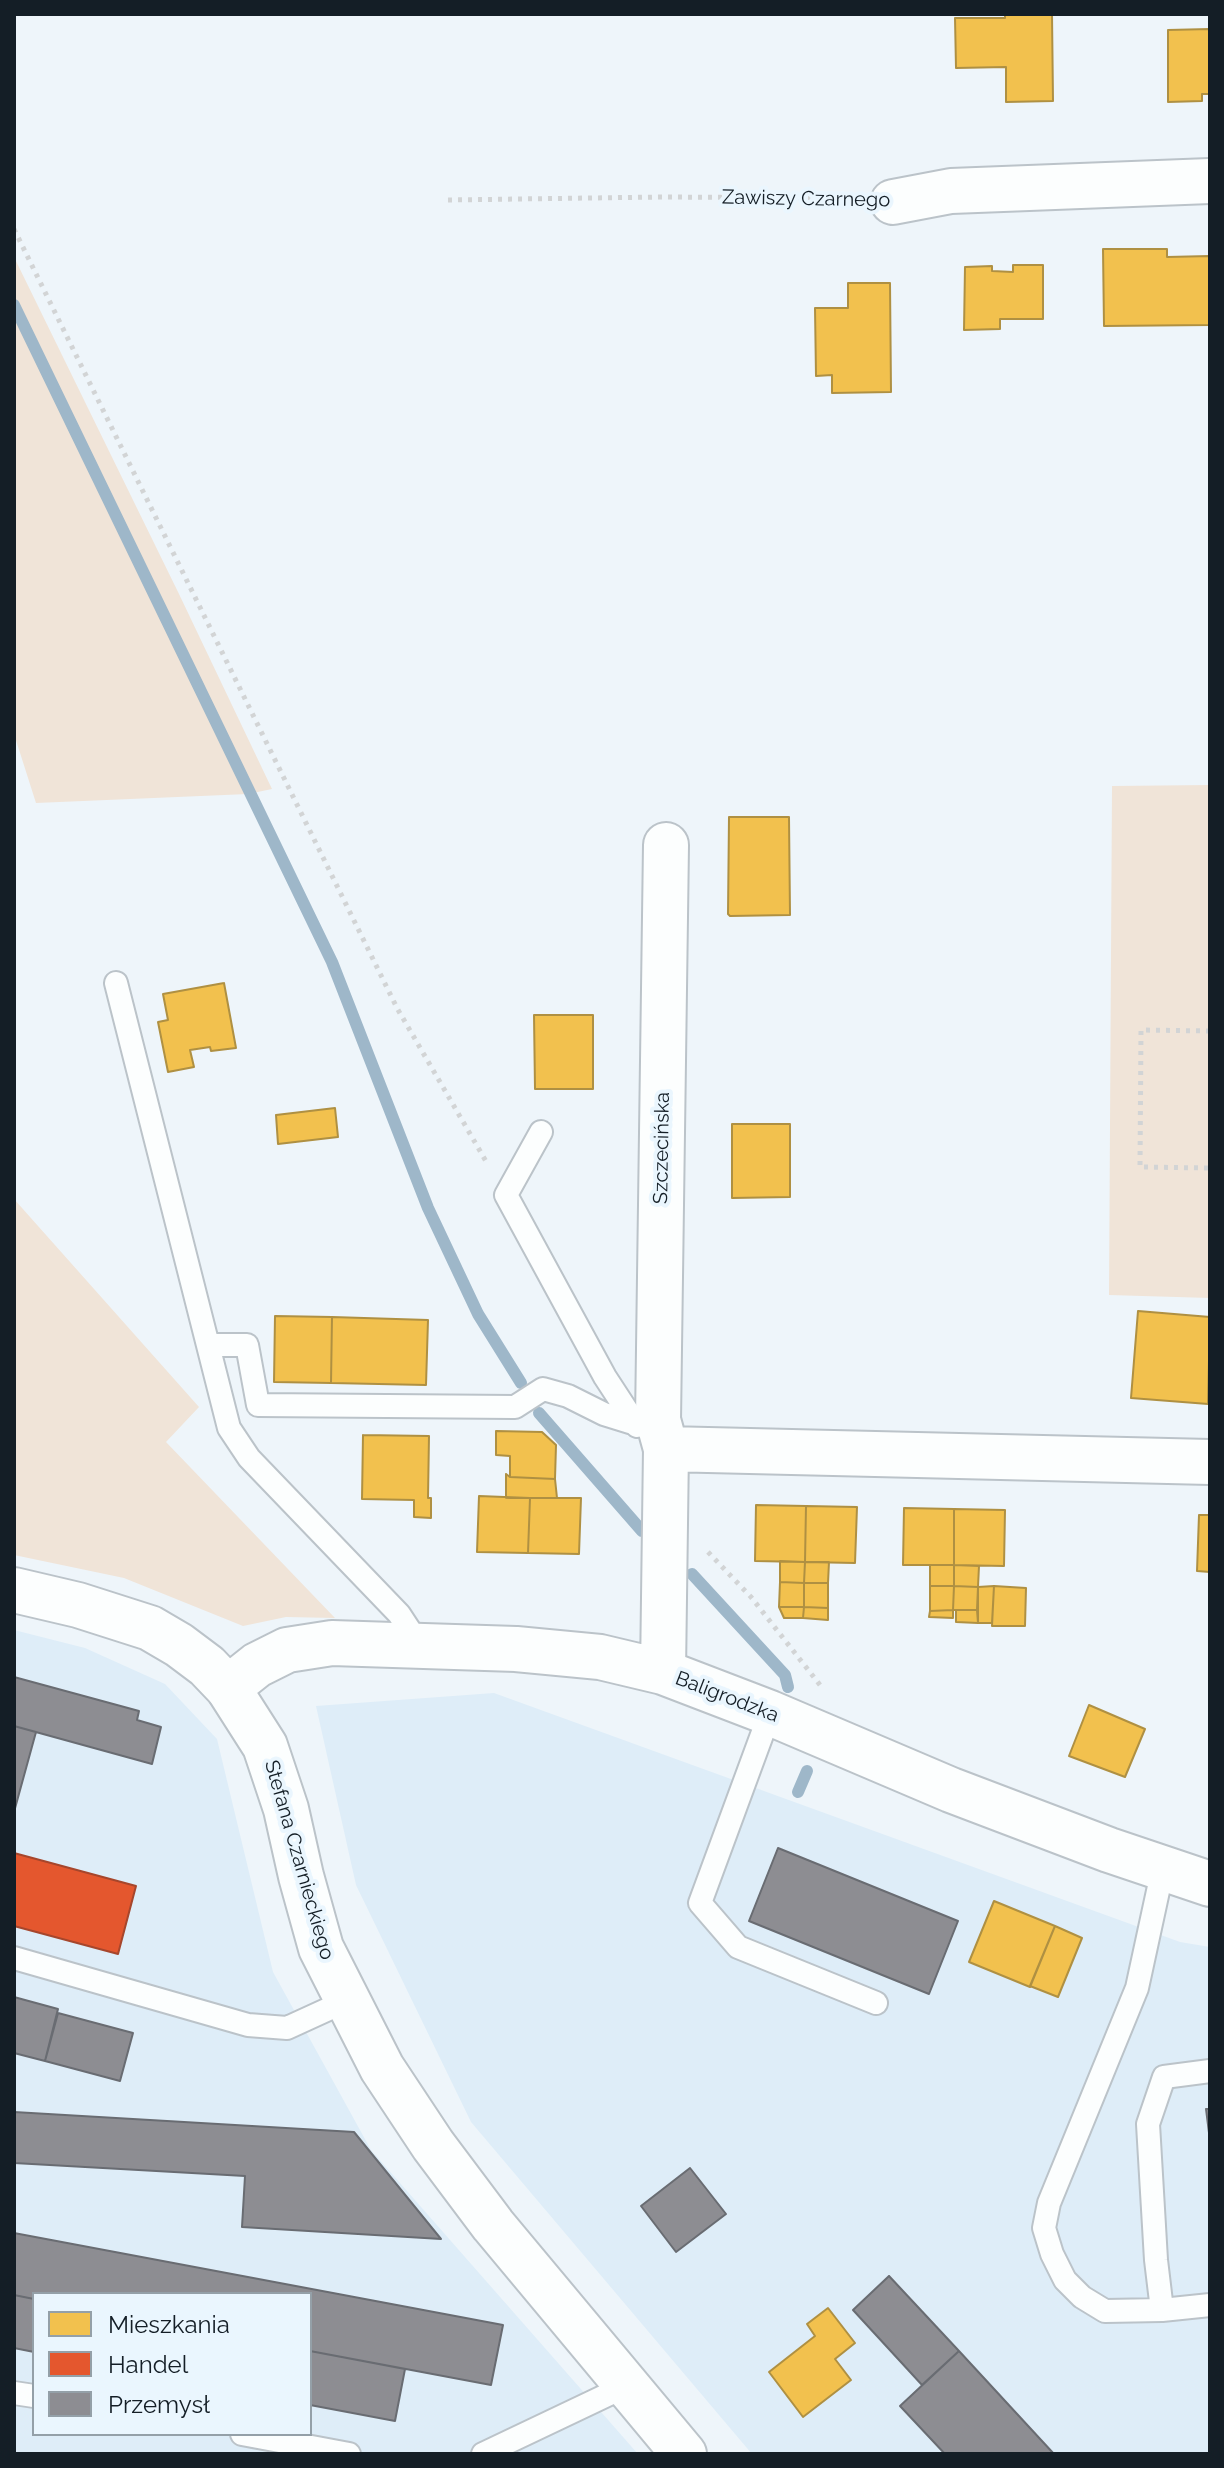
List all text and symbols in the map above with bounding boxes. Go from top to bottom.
street label: Zawiszy Czarnego [722,186,890,212]
street label: Szczecińska [649,1092,675,1204]
street label: Baligrodzka [672,1666,782,1728]
street label: Stefana Czarnieckiego [259,1757,339,1963]
legend [32,2292,312,2436]
text: Mieszkania [108,2310,230,2339]
text: Handel [108,2350,188,2379]
text: Przemysł [108,2390,210,2419]

